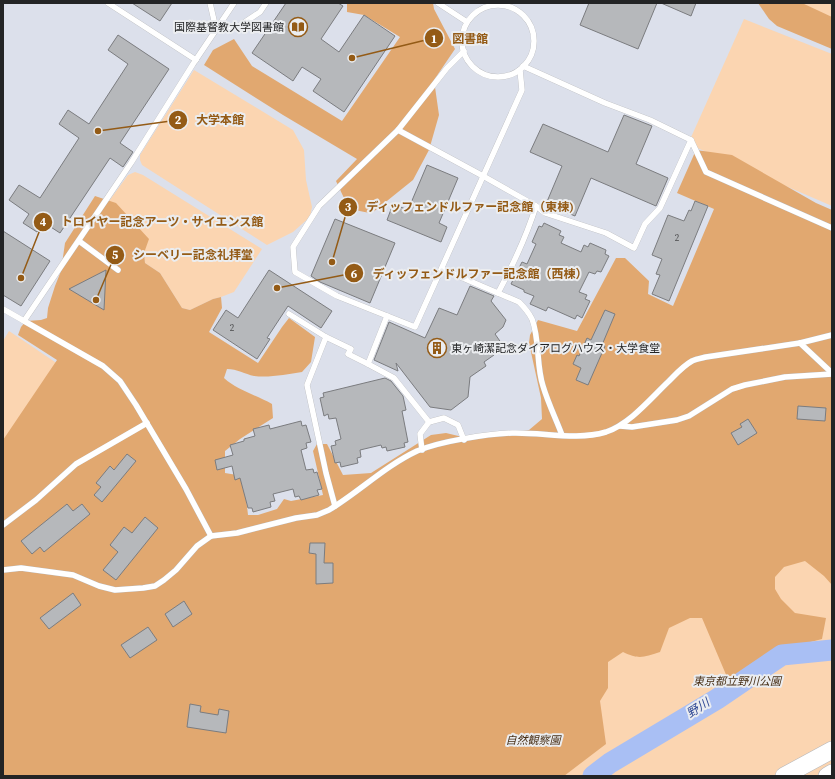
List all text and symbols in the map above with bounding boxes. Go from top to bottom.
library icon: 国際基督教大学図書館 [287,16,309,38]
place label: 国際基督教大学図書館 [174,20,284,35]
callout: 図書館 [424,26,496,50]
text: 1 [431,31,437,47]
text: 図書館 [452,31,488,47]
callout: 大学本館 [168,108,252,132]
text: 2 [175,112,182,128]
text: 大学本館 [196,112,244,128]
callout: ディッフェンドルファー記念館（東棟) [338,195,583,219]
text: 3 [345,199,352,215]
text: ディッフェンドルファー記念館（東棟) [366,199,574,215]
callout: トロイヤー記念アーツ・サイエンス館 [33,210,272,234]
text: 4 [40,214,47,230]
text: トロイヤー記念アーツ・サイエンス館 [61,214,263,230]
house number: 2 [675,232,680,244]
callout: シーベリー記念礼拝堂 [105,243,261,267]
text: 5 [112,247,119,263]
text: シーベリー記念礼拝堂 [133,247,253,263]
callout: ディッフェンドルファー記念館（西棟） [344,261,596,285]
text: 6 [351,266,358,282]
text: ディッフェンドルファー記念館（西棟） [372,266,588,282]
house number: 2 [230,322,235,334]
building icon: 東ヶ崎潔記念ダイアログハウス・大学食堂 [426,337,448,359]
place label: 東ヶ崎潔記念ダイアログハウス・大学食堂 [451,341,660,356]
park label: 東京都立野川公園 [693,674,783,689]
water label: 野川 [684,694,714,721]
park label: 自然観察園 [506,733,562,748]

